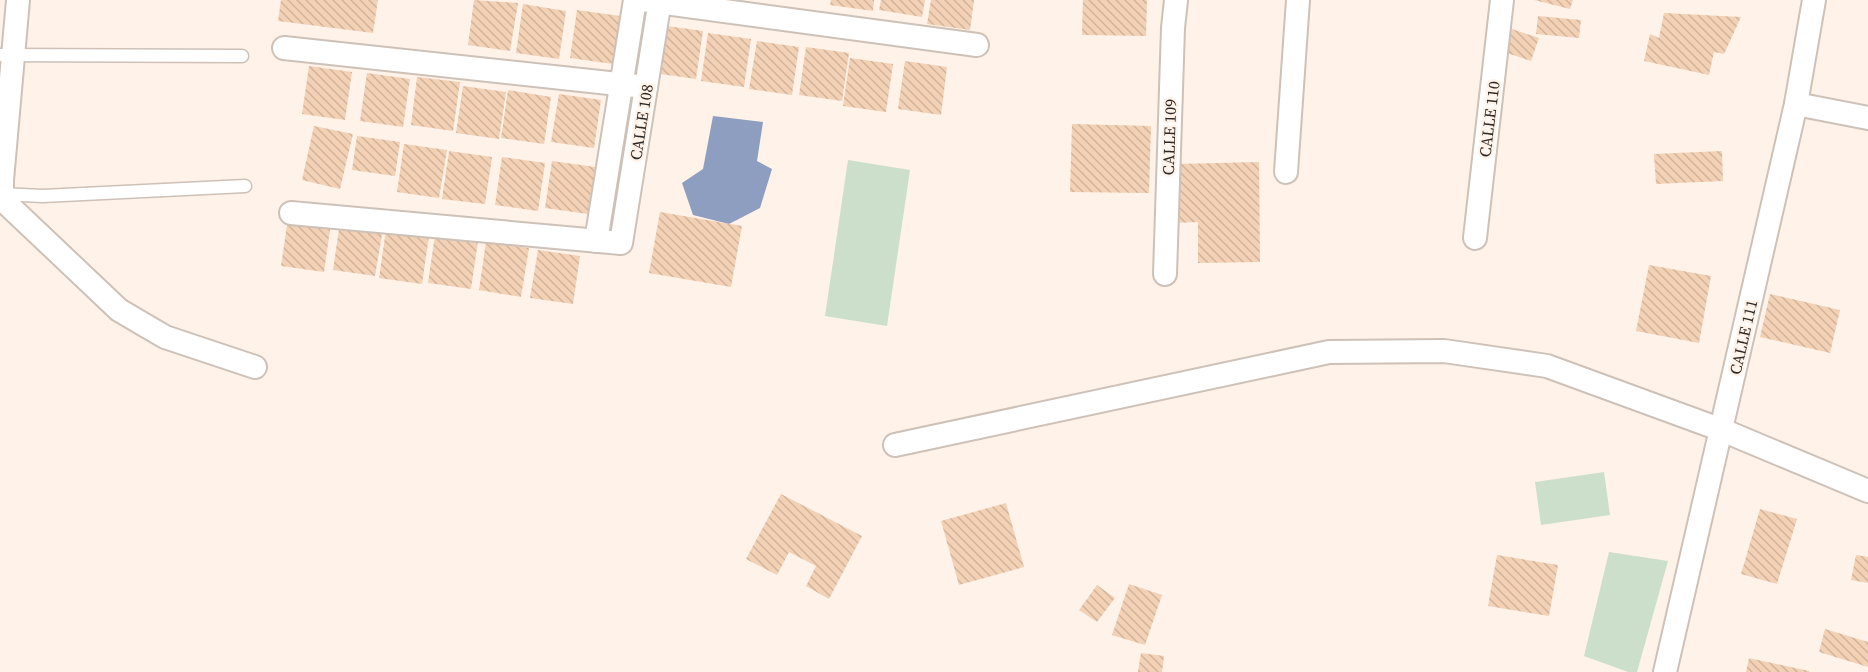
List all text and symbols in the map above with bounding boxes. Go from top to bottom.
street label: CALLE 110 [1473,80,1505,158]
street label: CALLE 108 [624,83,658,161]
street label: CALLE 109 [1157,98,1181,176]
street label: CALLE 111 [1724,297,1762,377]

